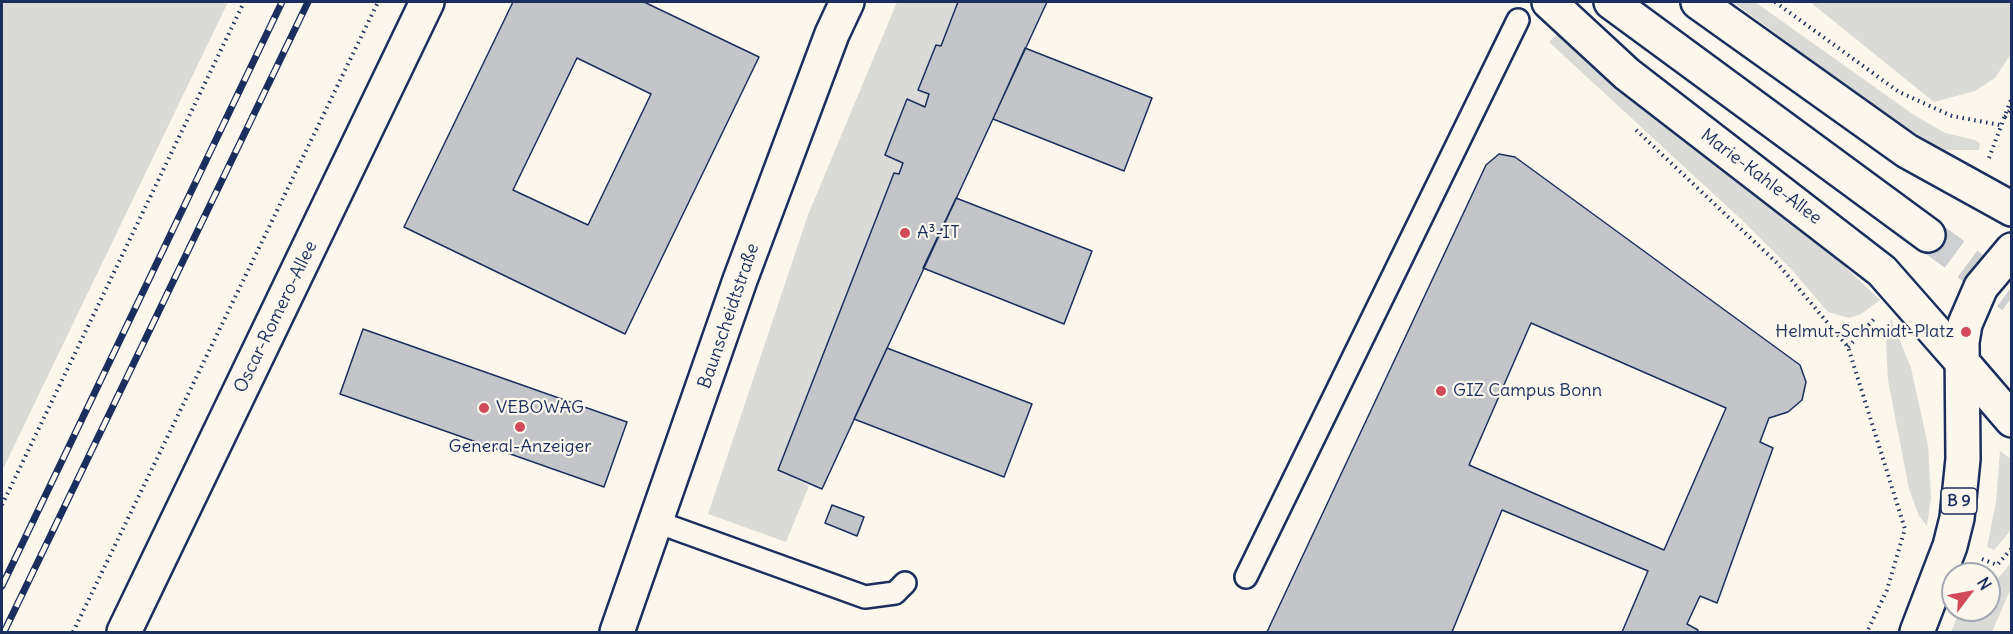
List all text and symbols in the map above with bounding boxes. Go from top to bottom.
street label: Marie-Kahle-Allee [1696,125,1826,229]
place label: A³-IT [917,222,960,244]
marker: A³-IT [898,226,912,240]
street label: Oscar-Romero-Allee [230,238,322,396]
street label: Baunscheidtstraße [694,241,764,391]
place label: Helmut-Schmidt-Platz [1775,321,1954,343]
marker: Helmut-Schmidt-Platz [1959,325,1973,339]
place label: GIZ Campus Bonn [1453,380,1602,402]
marker: GIZ Campus Bonn [1434,384,1448,398]
place label: VEBOWAG [496,397,584,419]
marker: VEBOWAG [477,401,491,415]
marker: General-Anzeiger [513,420,527,434]
place label: General-Anzeiger [448,436,592,458]
road number: B 9 [1941,488,1977,514]
north arrow [1941,562,2001,622]
text: N [1973,574,1996,594]

